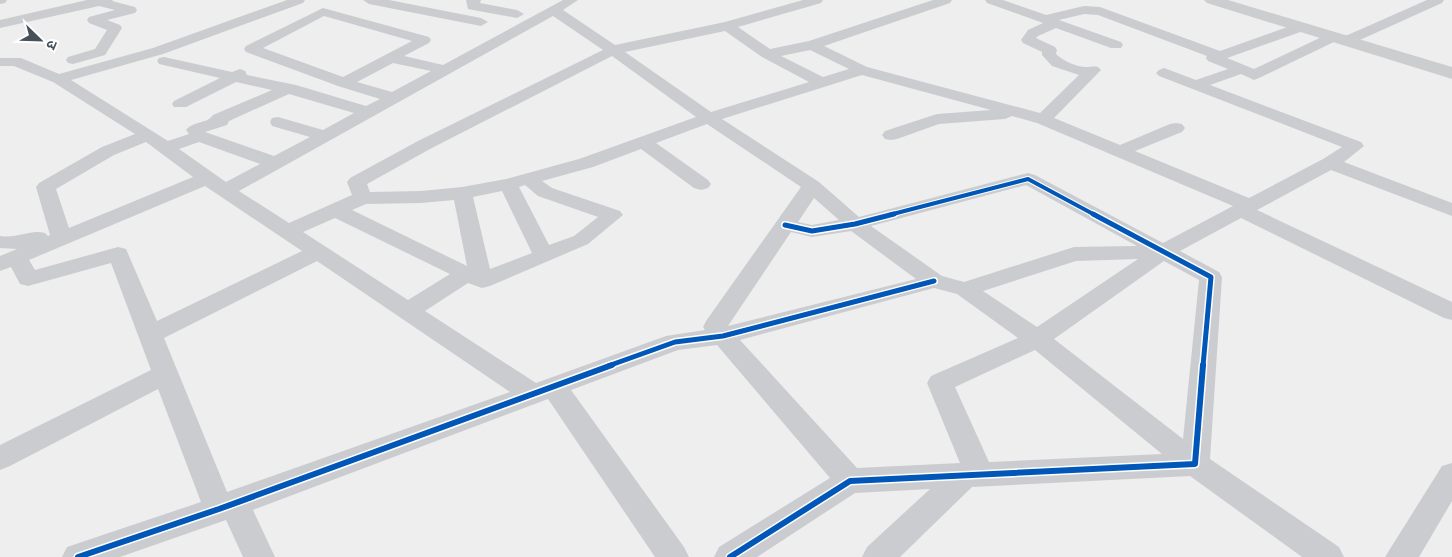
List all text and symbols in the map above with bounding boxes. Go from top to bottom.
north arrow [15,15,65,65]
text: उ [42,38,63,53]

